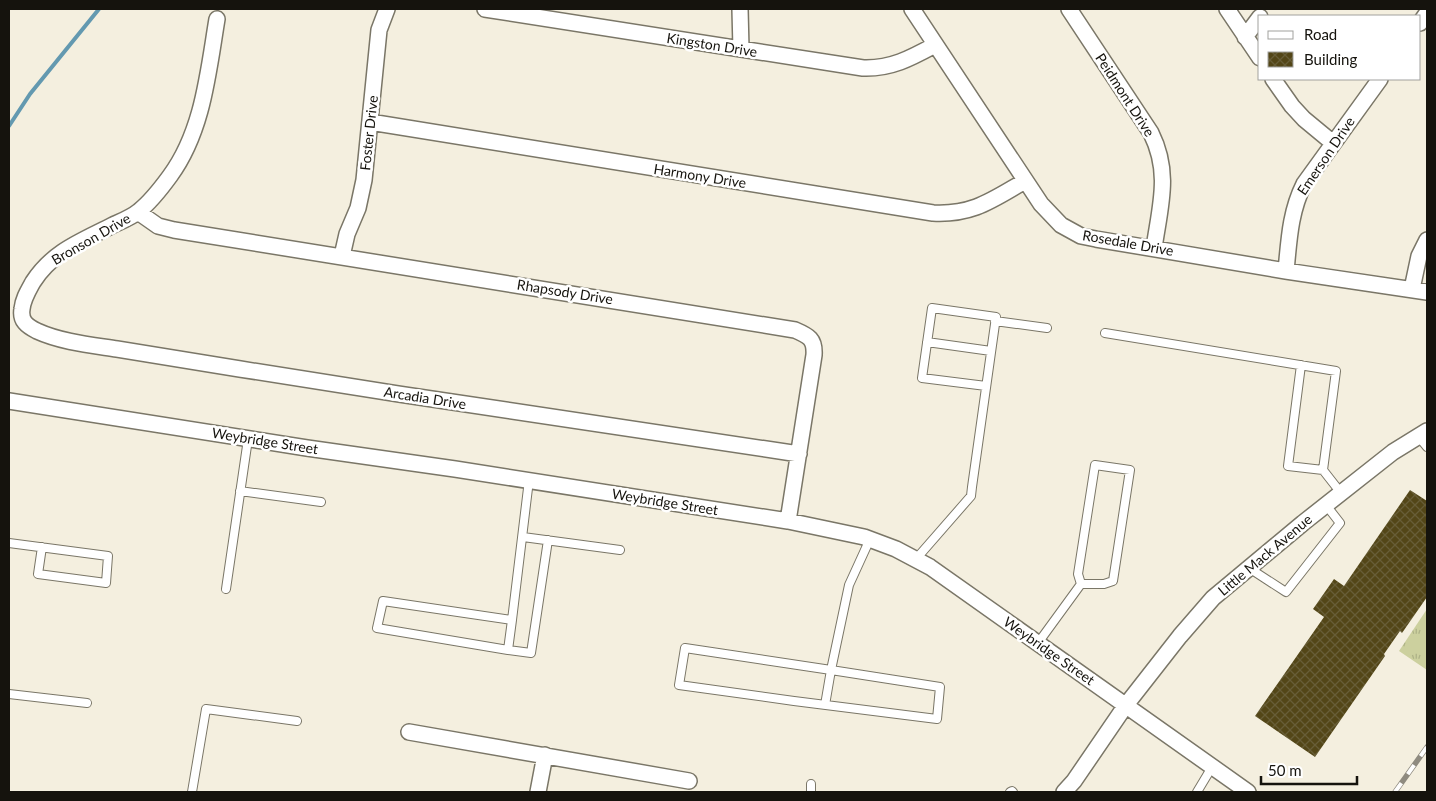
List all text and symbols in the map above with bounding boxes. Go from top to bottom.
legend [1258,15,1421,80]
text: Road [1304,25,1337,43]
street label: Kingston Drive [666,29,759,60]
street label: Peidmont Drive [1092,50,1159,140]
text: Building [1304,50,1357,68]
street label: Foster Drive [356,95,381,171]
street label: Emerson Drive [1293,113,1358,198]
street label: Harmony Drive [653,160,748,191]
street label: Bronson Drive [48,209,133,268]
street label: Rosedale Drive [1081,226,1175,259]
street label: Rhapsody Drive [516,276,614,307]
street label: Arcadia Drive [383,383,467,412]
street label: Weybridge Street [211,424,319,457]
street label: Weybridge Street [611,485,719,518]
street label: Little Mack Avenue [1214,510,1315,599]
street label: Weybridge Street [1000,613,1098,688]
scale bar [1261,754,1357,786]
text: 50 m [1268,761,1302,779]

